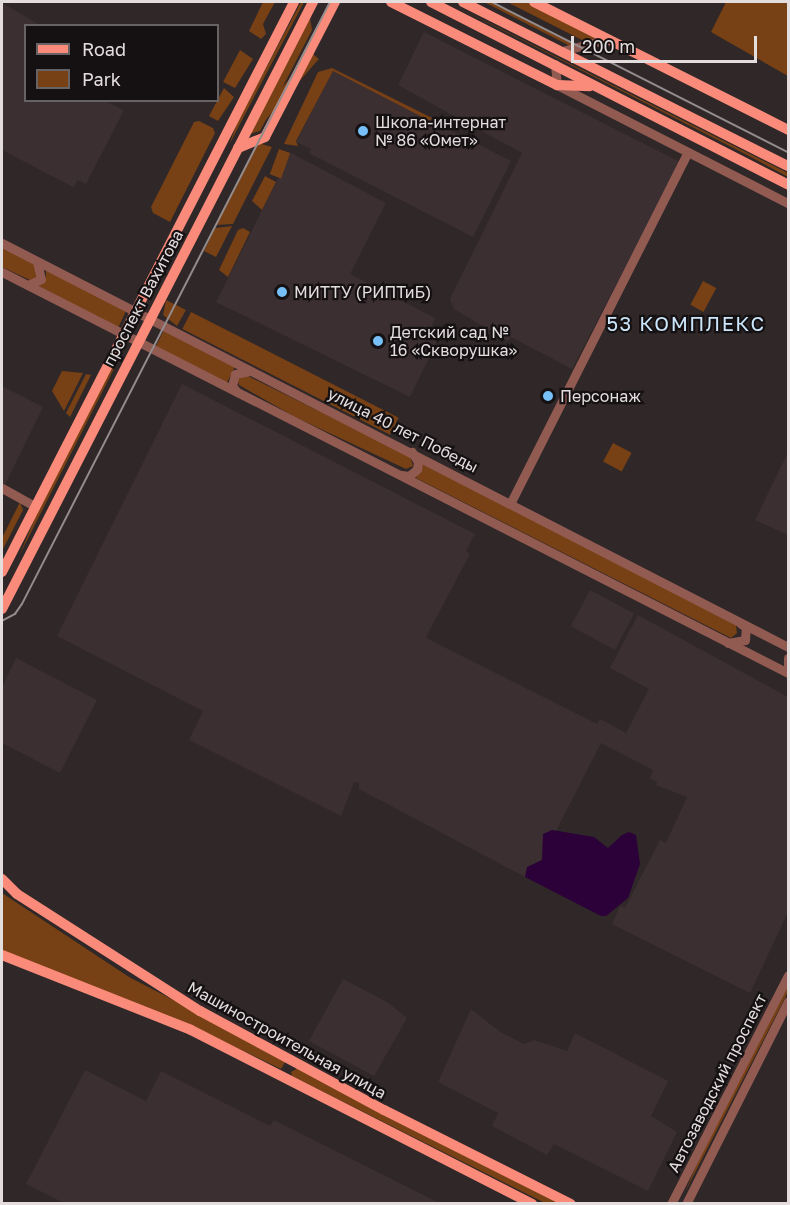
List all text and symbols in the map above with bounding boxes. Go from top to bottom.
legend [24,24,219,102]
scale bar [574,24,760,62]
text: 200 m [582,35,635,57]
text: Road [82,38,126,60]
text: Park [82,68,121,90]
place label: Школа-интернат № 86 «Омет» [375,112,506,150]
marker: Школа-интернат № 86 «Омет» [356,124,370,138]
street label: проспект Вахитова [99,227,187,369]
place label: МИТТУ (РИПТиБ) [294,282,431,302]
marker: МИТТУ (РИПТиБ) [275,285,289,299]
district label: 53 КОМПЛЕКС [606,311,766,335]
place label: Детский сад № 16 «Скворушка» [390,322,517,360]
marker: Детский сад № 16 «Скворушка» [371,334,385,348]
street label: улица 40 лет Победы [324,384,482,476]
place label: Персонаж [560,386,641,406]
marker: Персонаж [541,389,555,403]
street label: Машиностроительная улица [184,977,390,1103]
street label: Автозаводский проспект [664,991,770,1175]

